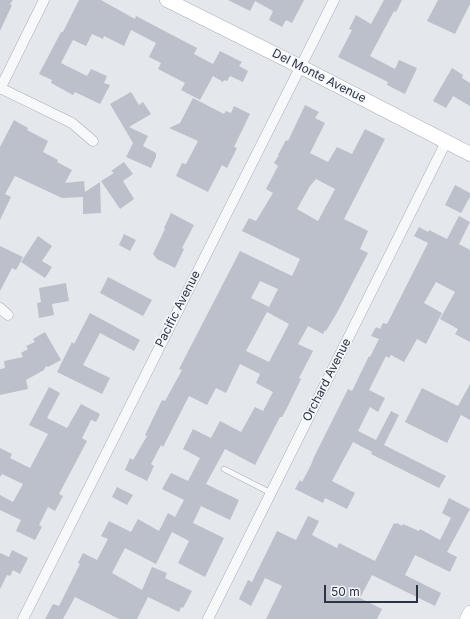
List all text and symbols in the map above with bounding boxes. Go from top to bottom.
street label: Del Monte Avenue [270,46,368,106]
street label: Pacific Avenue [153,268,203,350]
street label: Orchard Avenue [300,336,354,424]
scale bar [326,577,420,603]
text: 50 m [331,584,360,599]

